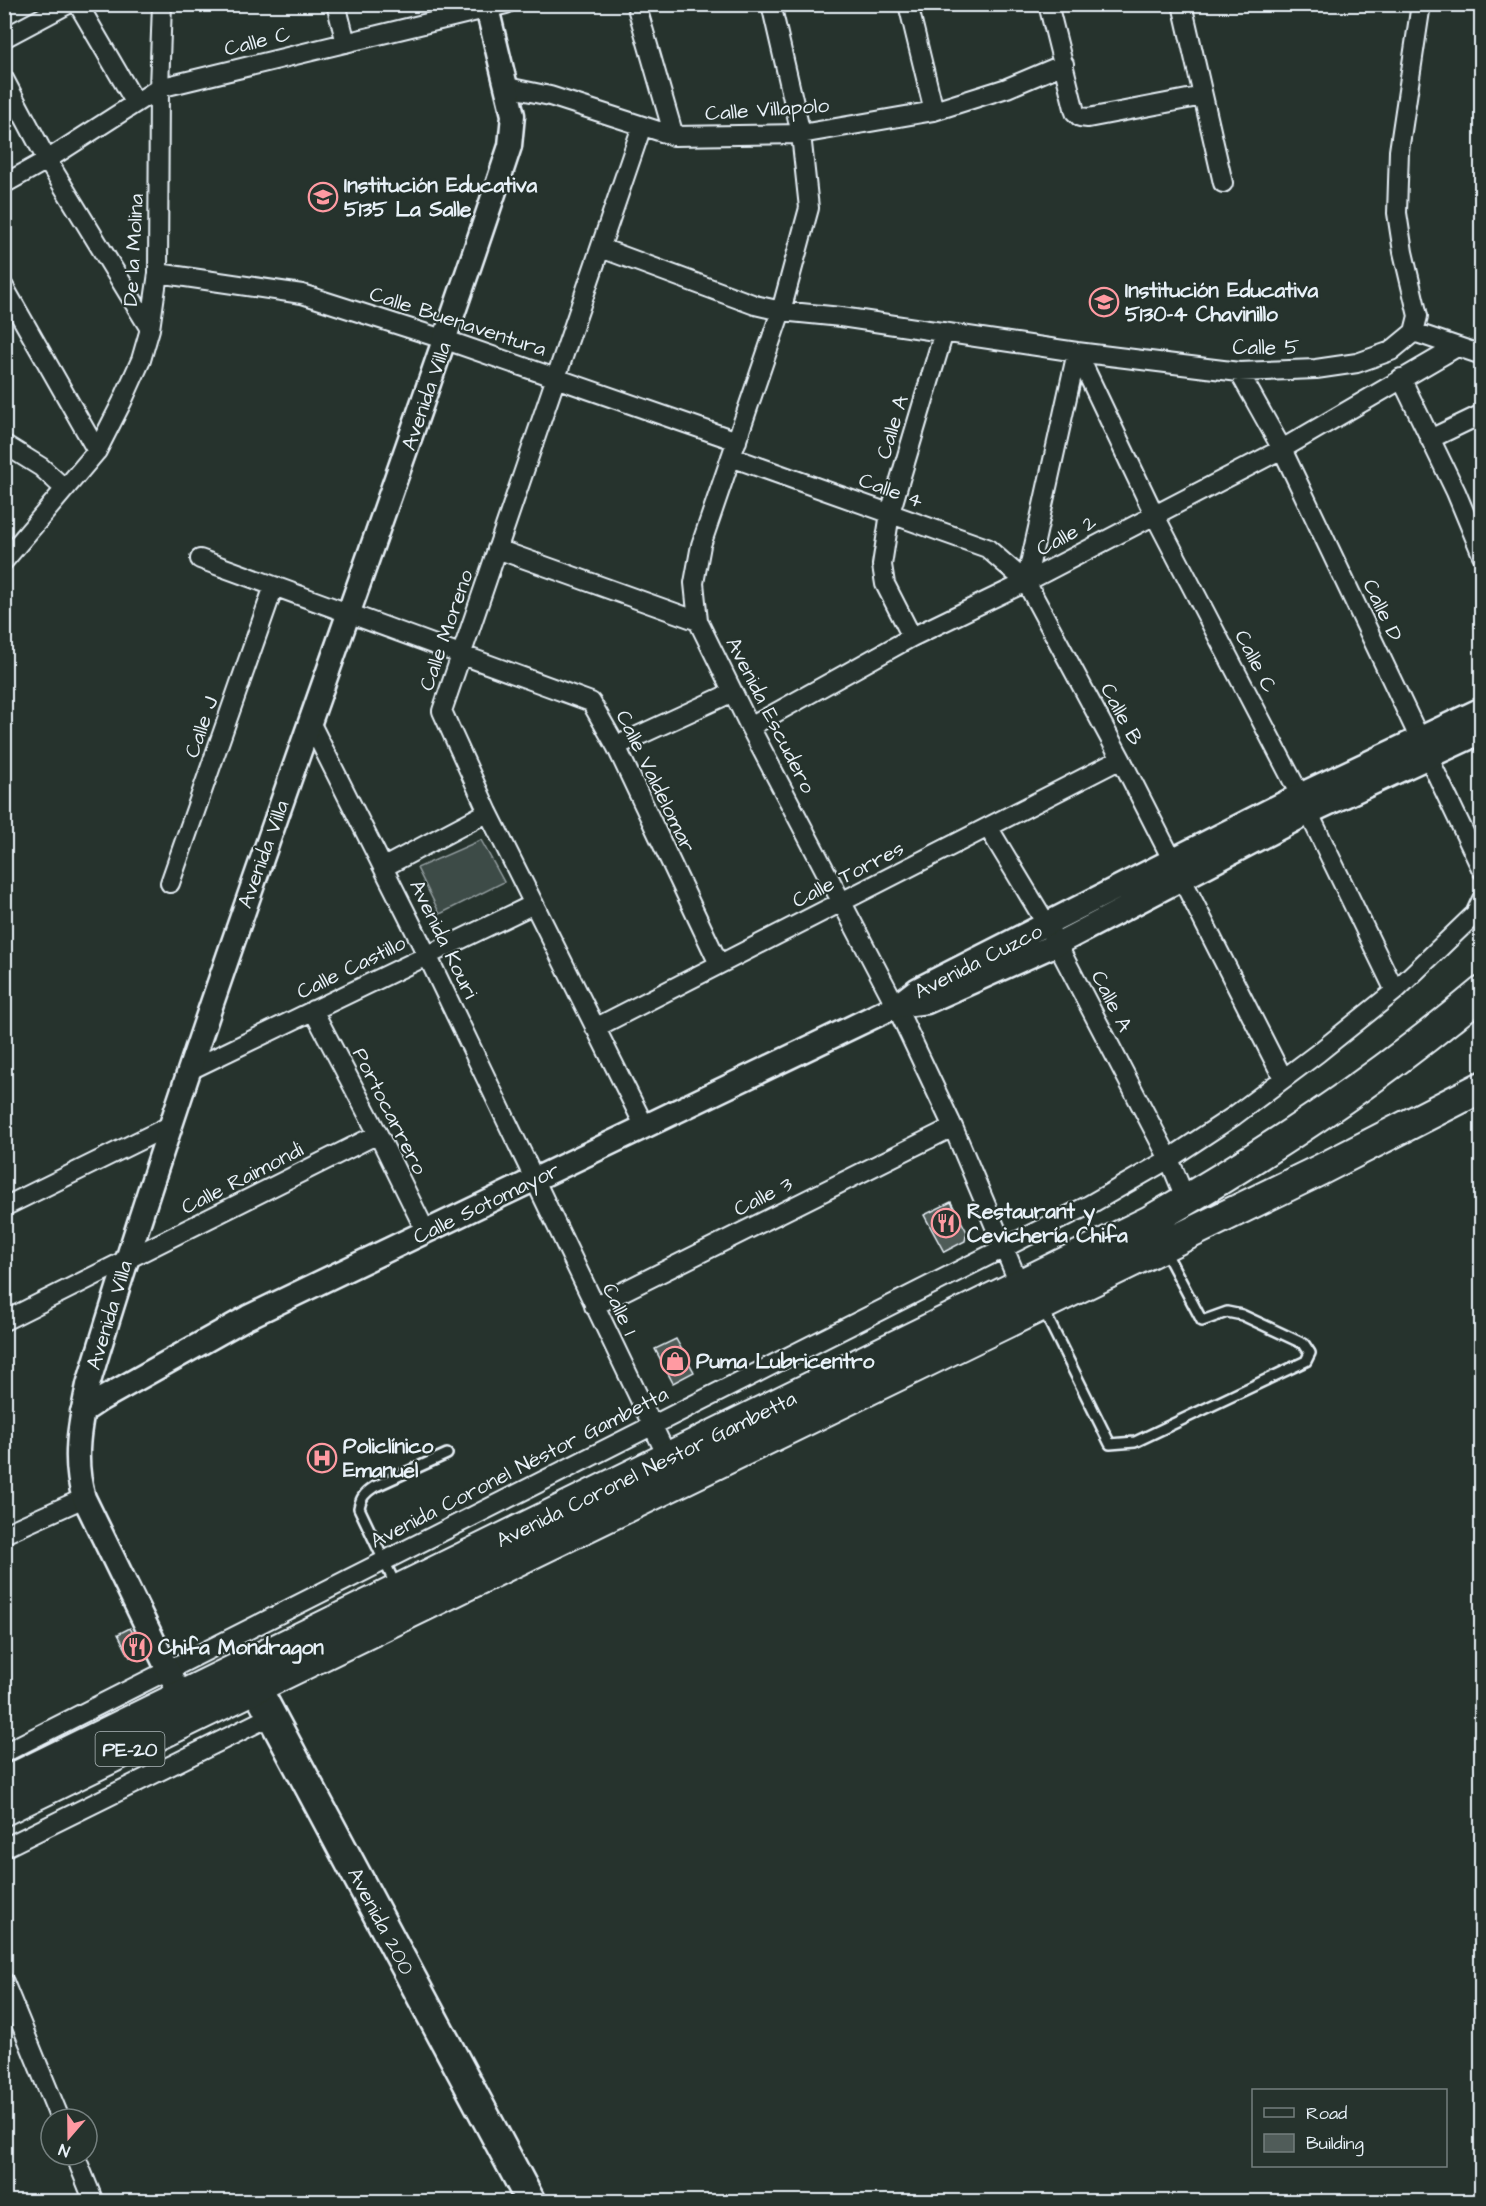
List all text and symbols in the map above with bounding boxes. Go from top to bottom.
street label: Calle C [221,19,293,64]
street label: Calle Villapolo [704,91,830,129]
place label: Institución Educativa 5135 La Salle [344,171,538,224]
school or university icon: Institución Educativa 5135 La Salle [307,181,339,213]
street label: De la Molina [116,193,151,307]
place label: Institución Educativa 5130-4 Chavinillo [1125,276,1319,329]
street label: Calle Buenaventura [366,279,550,364]
school or university icon: Institución Educativa 5130-4 Chavinillo [1088,286,1120,318]
street label: Calle 5 [1233,333,1300,362]
street label: Avenida Villa [394,338,459,454]
street label: Calle A [869,391,916,463]
street label: Calle 4 [855,466,927,515]
street label: Calle 2 [1031,508,1101,563]
street label: Calle Moreno [412,566,481,695]
street label: Calle D [1356,574,1410,646]
street label: Calle C [1227,625,1284,698]
street label: Avenida Escudero [719,632,823,798]
street label: Calle B [1093,678,1150,751]
street label: Calle J [177,693,225,762]
street label: Calle Valdelomar [609,705,703,858]
street label: Avenida Villa [231,796,297,912]
street label: Calle Torres [787,834,909,915]
street label: Avenida Kouri [402,875,485,1004]
street label: Avenida Cuzco [909,917,1047,1006]
street label: Calle Castillo [292,928,411,1006]
street label: Calle A [1084,966,1140,1037]
street label: Portocarrero [345,1043,434,1180]
street label: Calle Raimondi [176,1135,308,1222]
street label: Calle Sotomayor [408,1155,565,1253]
street label: Calle 3 [729,1169,798,1224]
place label: Restaurant y Cevichería Chifa [967,1197,1128,1250]
restaurant icon: Restaurant y Cevichería Chifa [930,1207,962,1239]
street label: Avenida Villa [79,1257,140,1373]
street label: Calle 1 [595,1278,644,1340]
shop icon: Puma Lubricentro [659,1345,691,1377]
place label: Puma Lubricentro [696,1347,874,1376]
street label: Avenida Coronel Néstor Gambetta [365,1379,673,1555]
street label: Avenida Coronel Nestor Gambetta [491,1384,801,1555]
place label: Policlínico Emanuel [343,1432,433,1485]
hospital icon: Policlínico Emanuel [306,1442,338,1474]
restaurant icon: Chifa Mondragon [121,1631,153,1663]
place label: Chifa Mondragon [158,1633,324,1664]
road number: PE-20 [96,1732,164,1766]
street label: Avenida 200 [340,1862,421,1980]
legend [1252,2089,1447,2167]
text: Road [1306,2101,1347,2126]
north arrow [39,2107,99,2167]
text: Building [1306,2131,1364,2157]
text: N [56,2138,73,2162]

